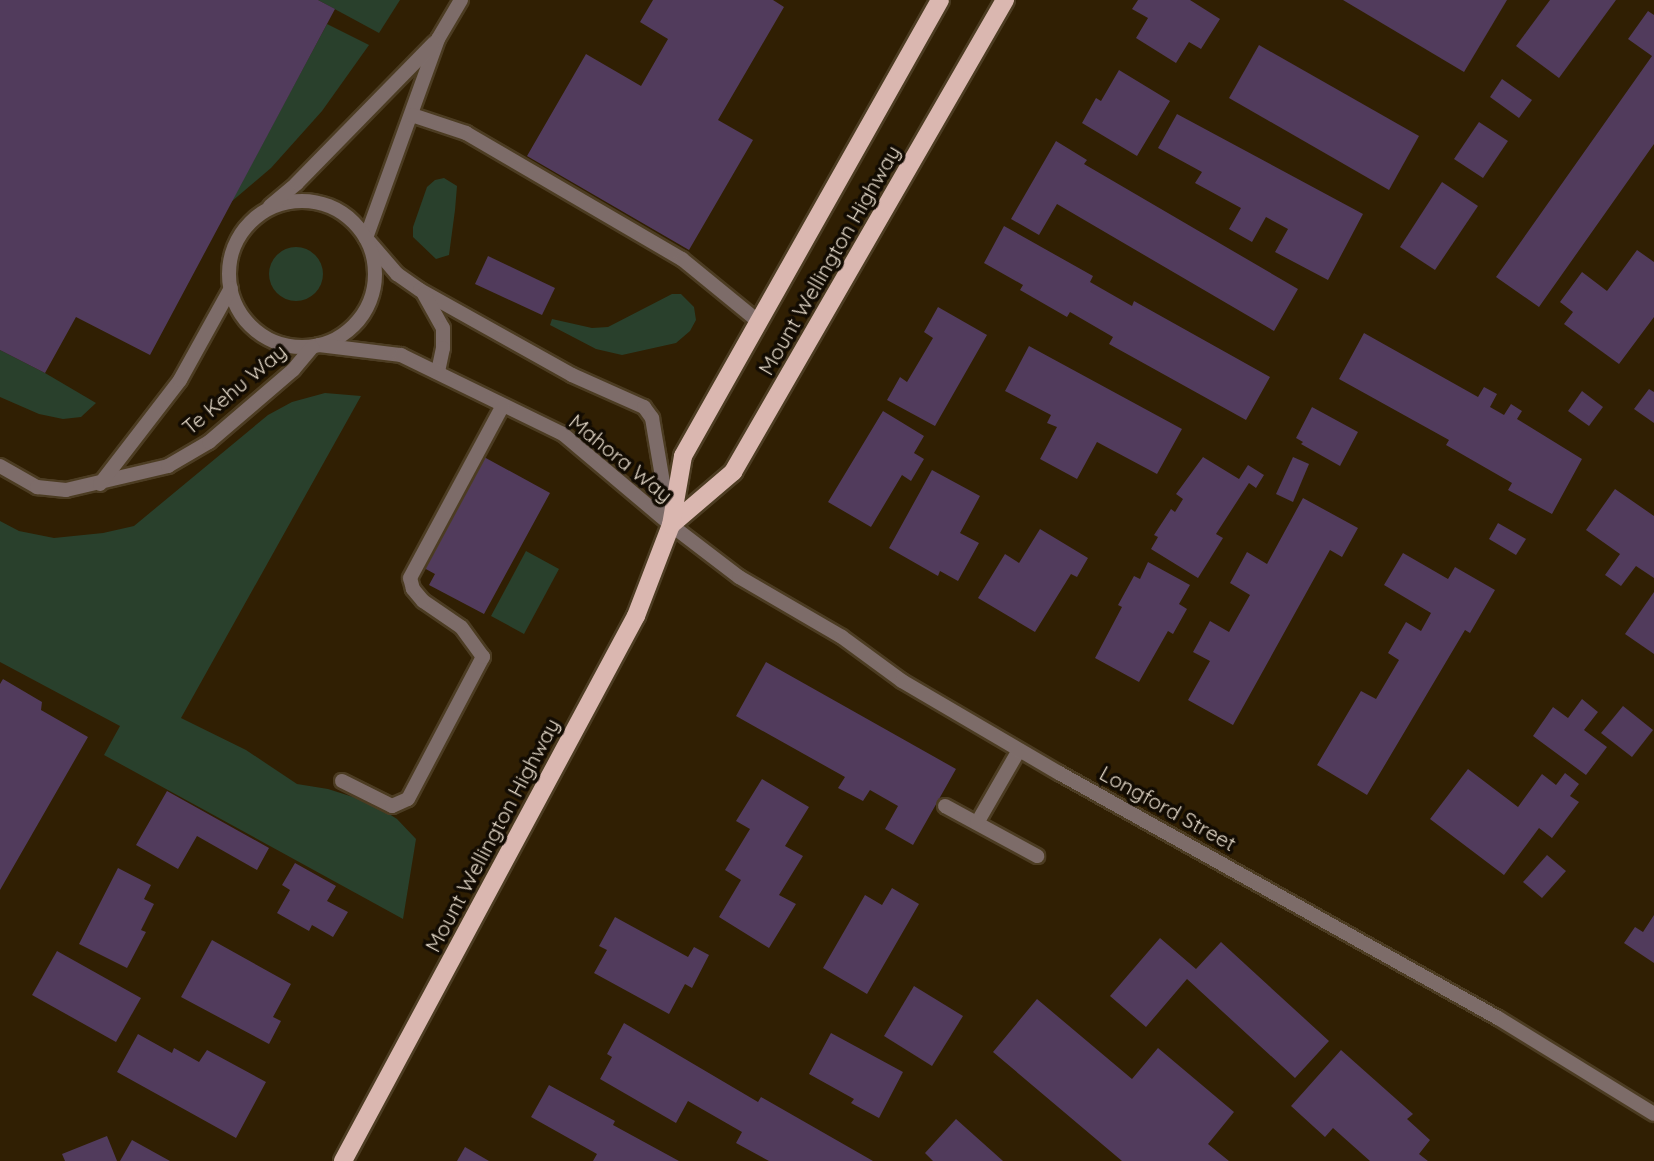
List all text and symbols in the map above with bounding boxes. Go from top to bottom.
street label: Mount Wellington Highway [753,141,905,379]
street label: Te Kehu Way [177,338,291,440]
street label: Mahora Way [564,409,678,507]
street label: Mount Wellington Highway [420,714,564,956]
street label: Longford Street [1095,760,1241,856]

